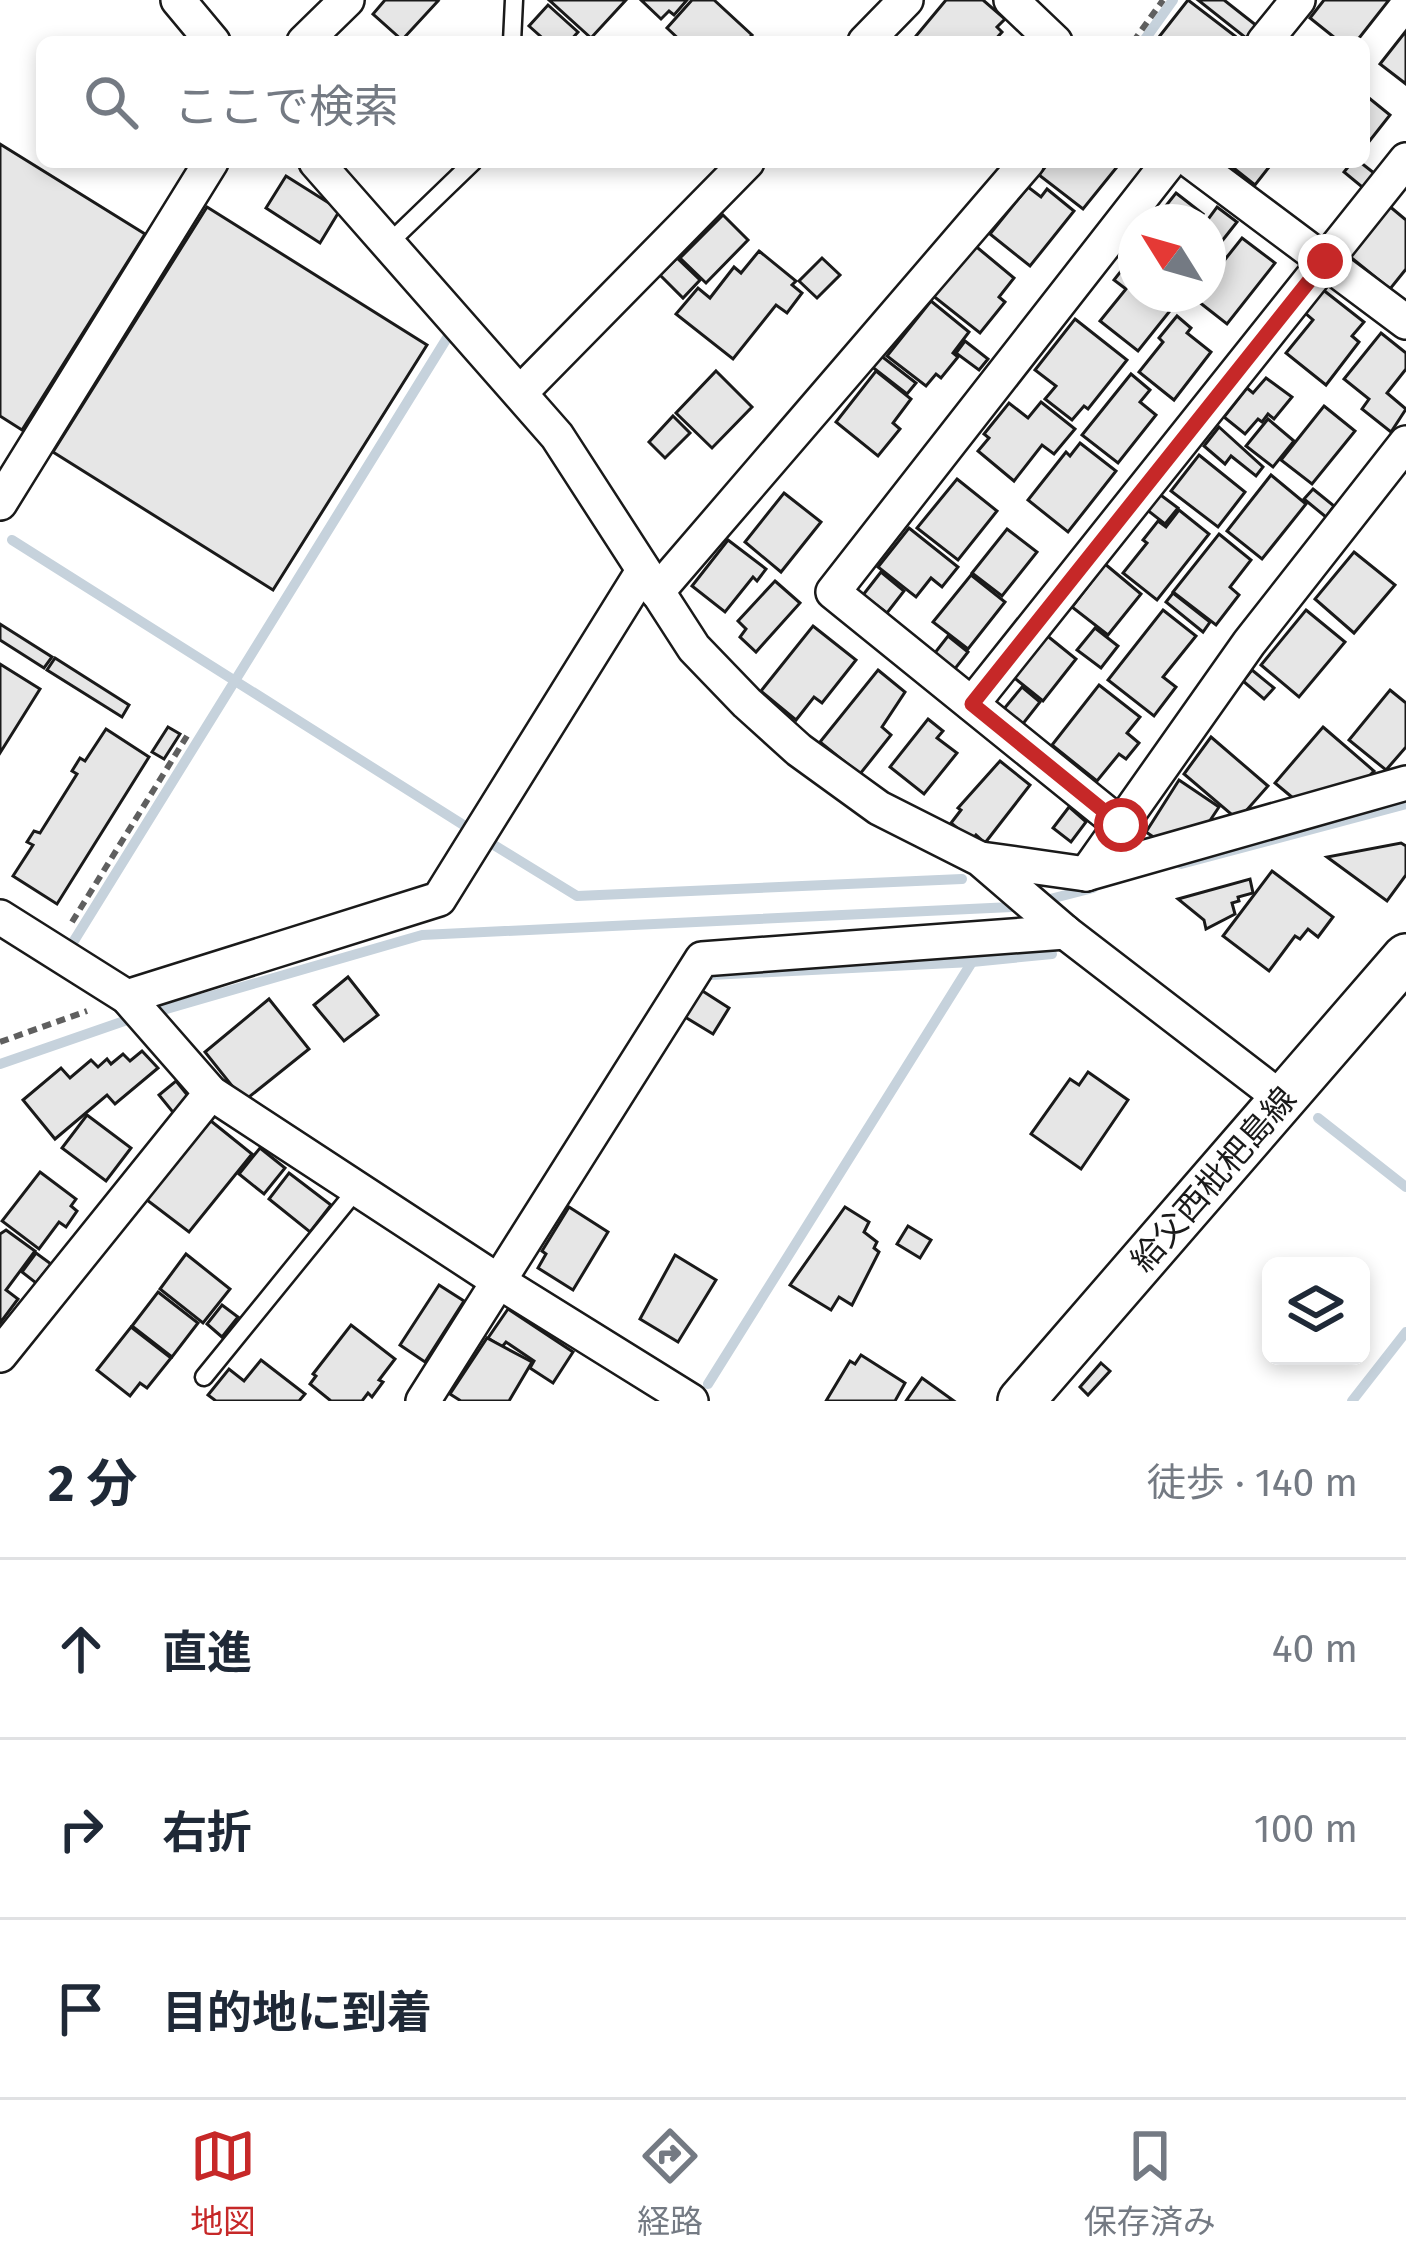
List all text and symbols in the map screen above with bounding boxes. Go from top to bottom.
search box [36,36,1370,168]
icon: search [78,69,144,135]
text: ここで検索 [174,80,399,134]
north arrow [1118,204,1226,312]
route end [1298,234,1352,288]
route start [1094,798,1148,852]
street label: 給父西枇杷島線 [1123,1079,1305,1280]
map controls [1262,1257,1370,1365]
button: layers [1262,1257,1370,1365]
text: 2 分 [48,1453,137,1515]
text: 徒歩 · 140 m [1147,1460,1358,1506]
icon: ahead [48,1616,114,1682]
text: 直進 [162,1626,252,1680]
text: 40 m [1272,1626,1358,1672]
icon: right [48,1796,114,1862]
text: 右折 [162,1806,252,1860]
text: 100 m [1254,1806,1358,1852]
icon: arrive [48,1976,114,2042]
text: 目的地に到着 [162,1986,432,2040]
tab: 地図 [190,2123,256,2243]
tab: 経路 [637,2123,703,2243]
tab: 保存済み [1084,2123,1216,2243]

